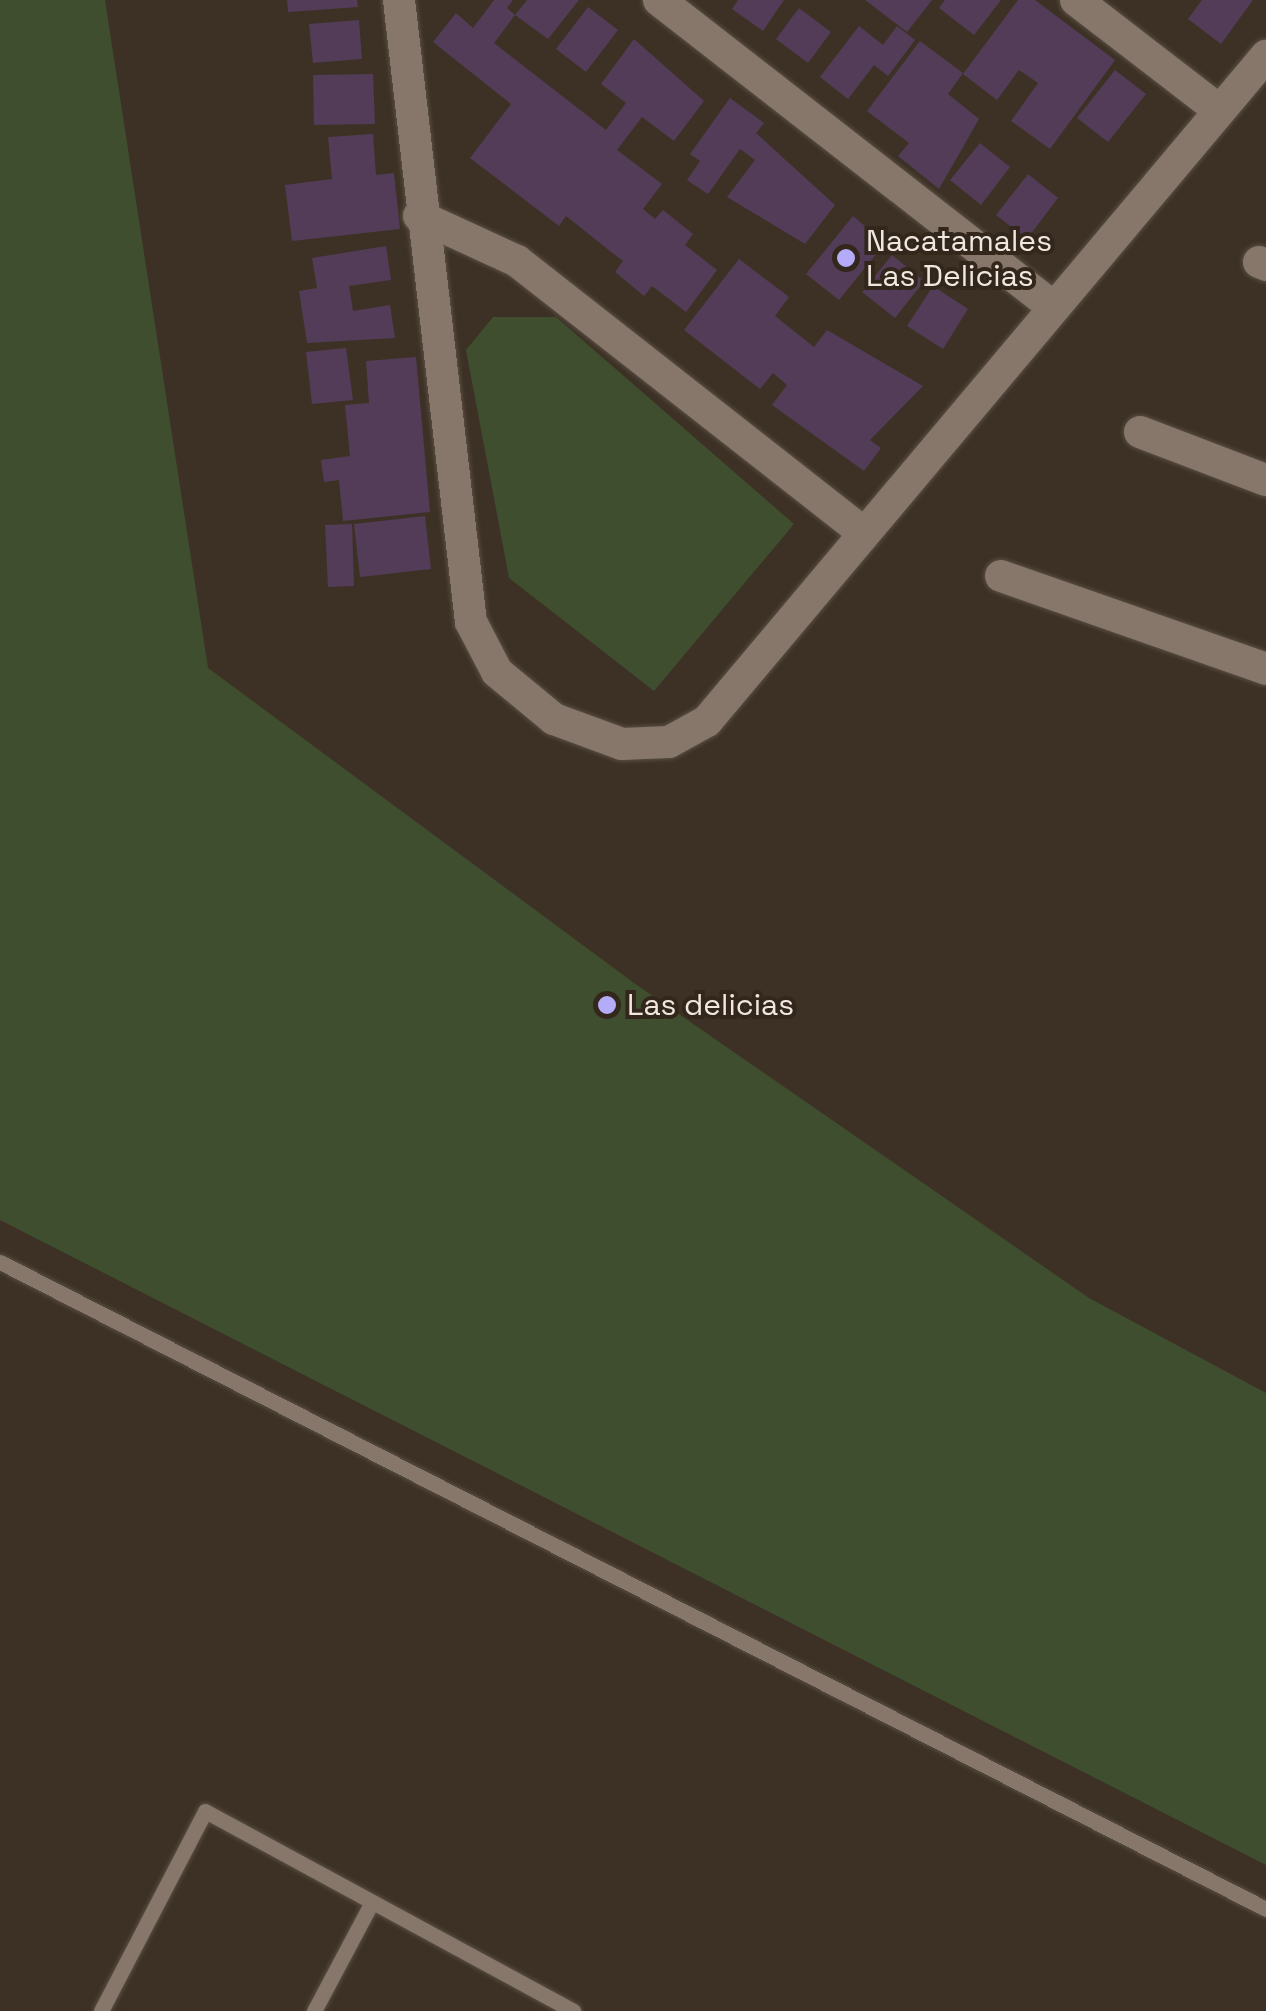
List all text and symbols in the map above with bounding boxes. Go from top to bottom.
place label: Nacatamales Las Delicias [866,223,1052,294]
marker: Nacatamales Las Delicias [835,247,857,269]
place label: Las delicias [627,987,794,1023]
marker: Las delicias [596,994,618,1016]

